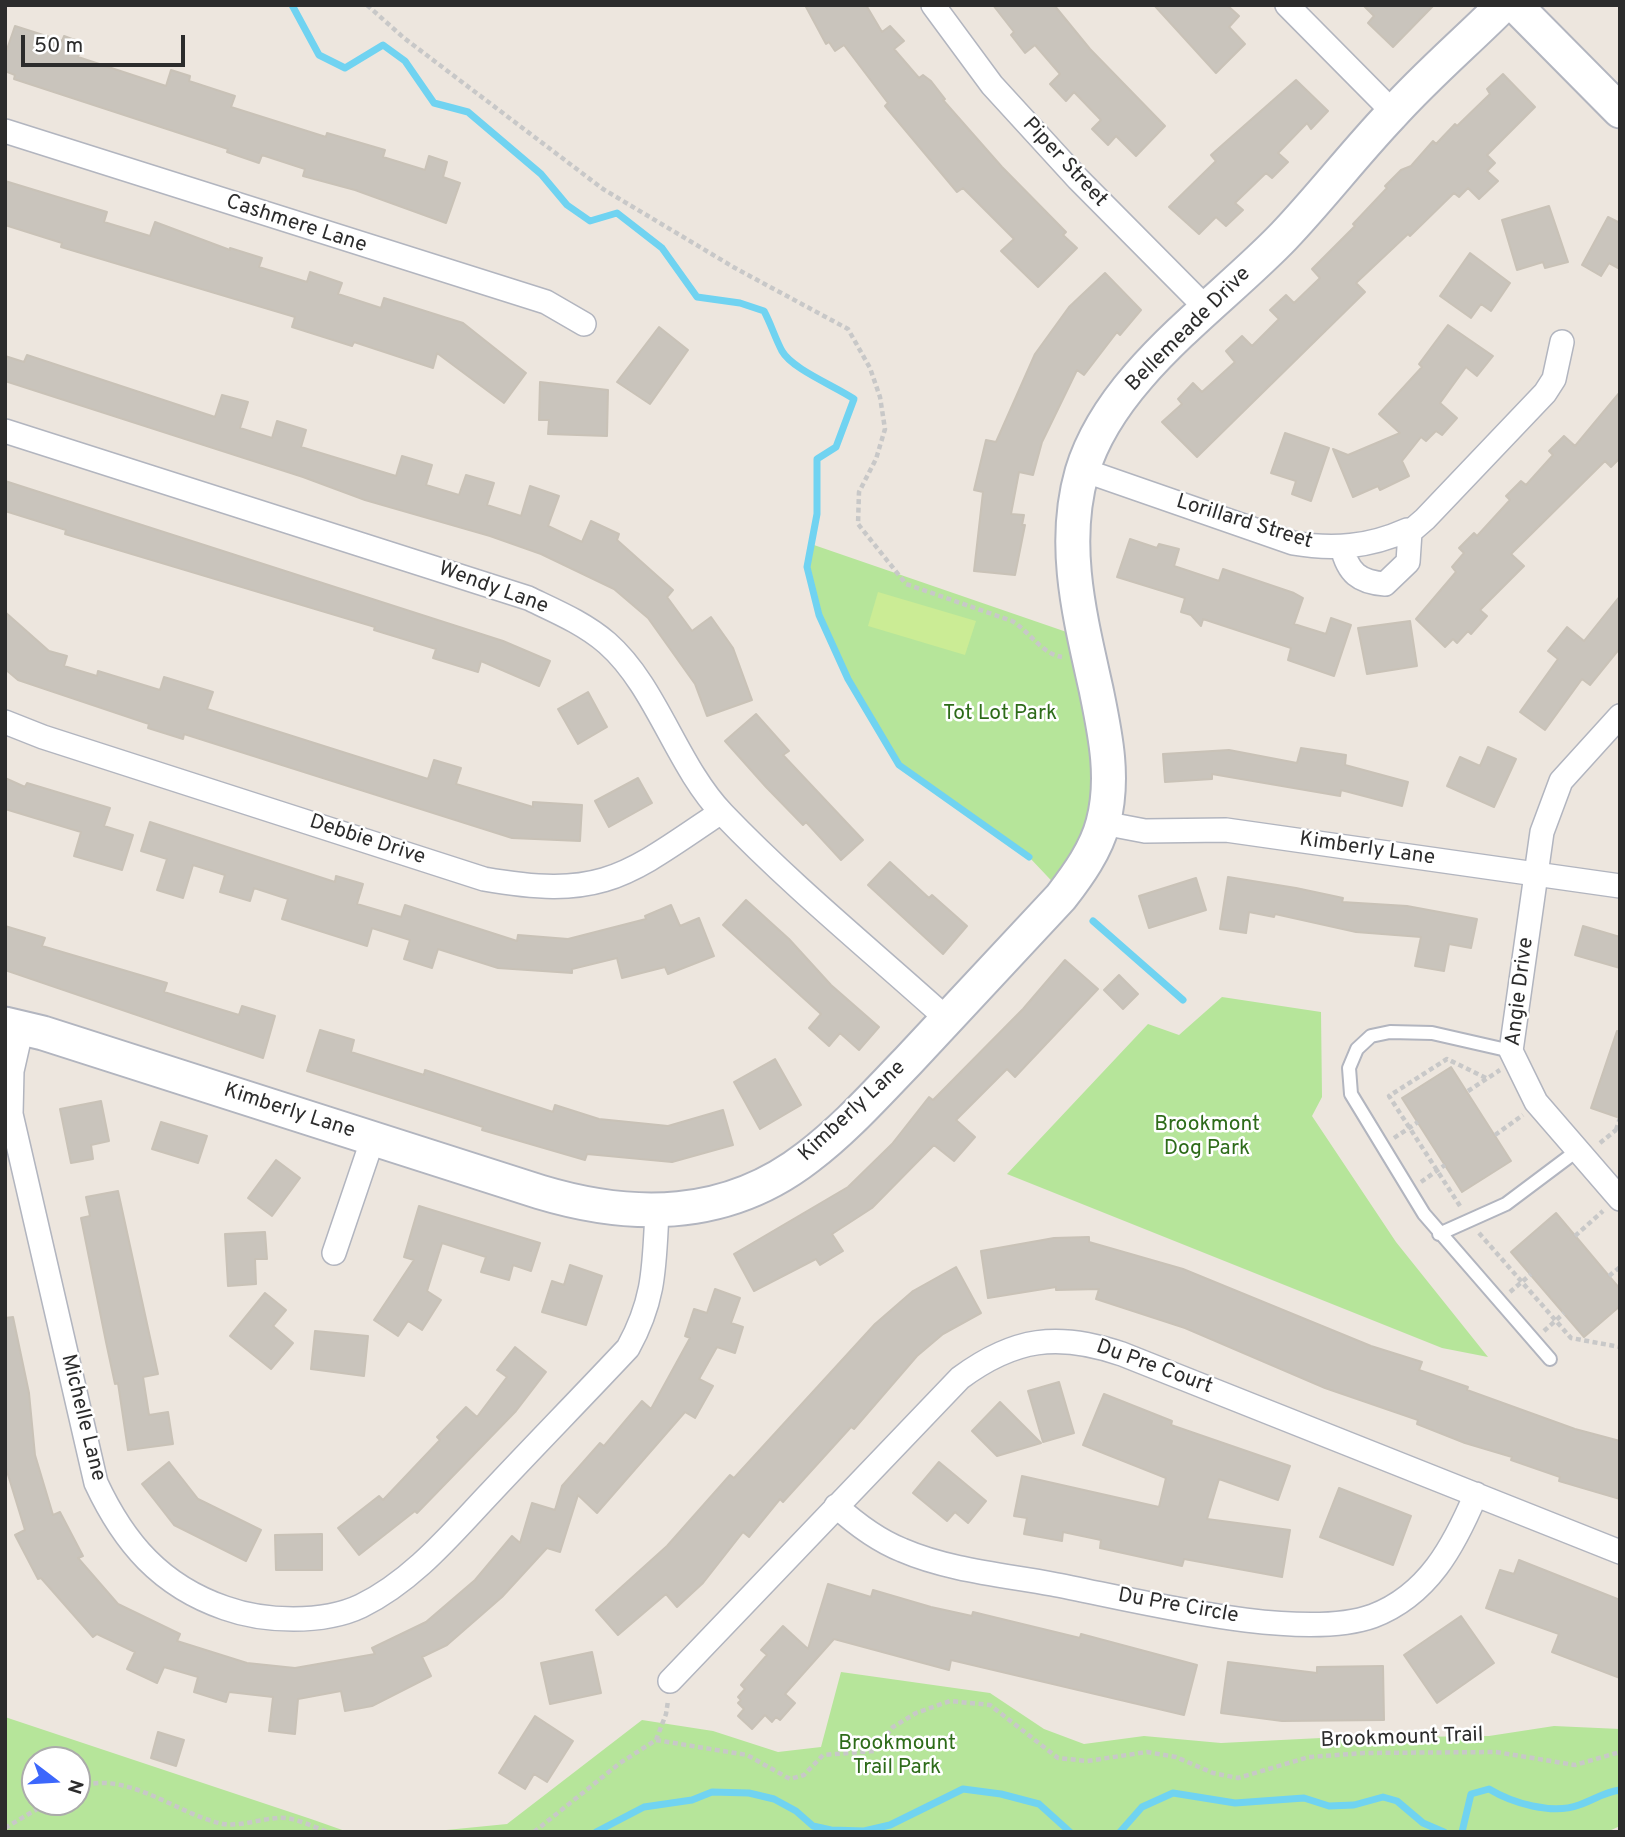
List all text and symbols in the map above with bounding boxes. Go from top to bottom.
scale bar [24,21,189,65]
text: 50 m [34,33,83,60]
street label: Piper Street [1016,113,1112,213]
street label: Cashmere Lane [222,190,370,260]
street label: Bellemeade Drive [1121,262,1257,398]
street label: Lorillard Street [1173,490,1315,556]
street label: Wendy Lane [435,557,551,621]
park label: Tot Lot Park [943,702,1057,728]
street label: Debbie Drive [306,810,428,872]
street label: Kimberly Lane [1298,828,1436,872]
street label: Angie Drive [1502,936,1540,1048]
street label: Kimberly Lane [794,1056,912,1168]
street label: Kimberly Lane [220,1079,358,1145]
park label: Brookmont Dog Park [1154,1113,1260,1163]
street label: Du Pre Court [1092,1335,1216,1401]
street label: Michelle Lane [54,1352,110,1484]
street label: Du Pre Circle [1116,1584,1240,1630]
street label: Brookmount Trail [1320,1724,1484,1754]
park label: Brookmount Trail Park [838,1732,956,1782]
north arrow [21,1746,91,1816]
text: N [61,1777,88,1797]

